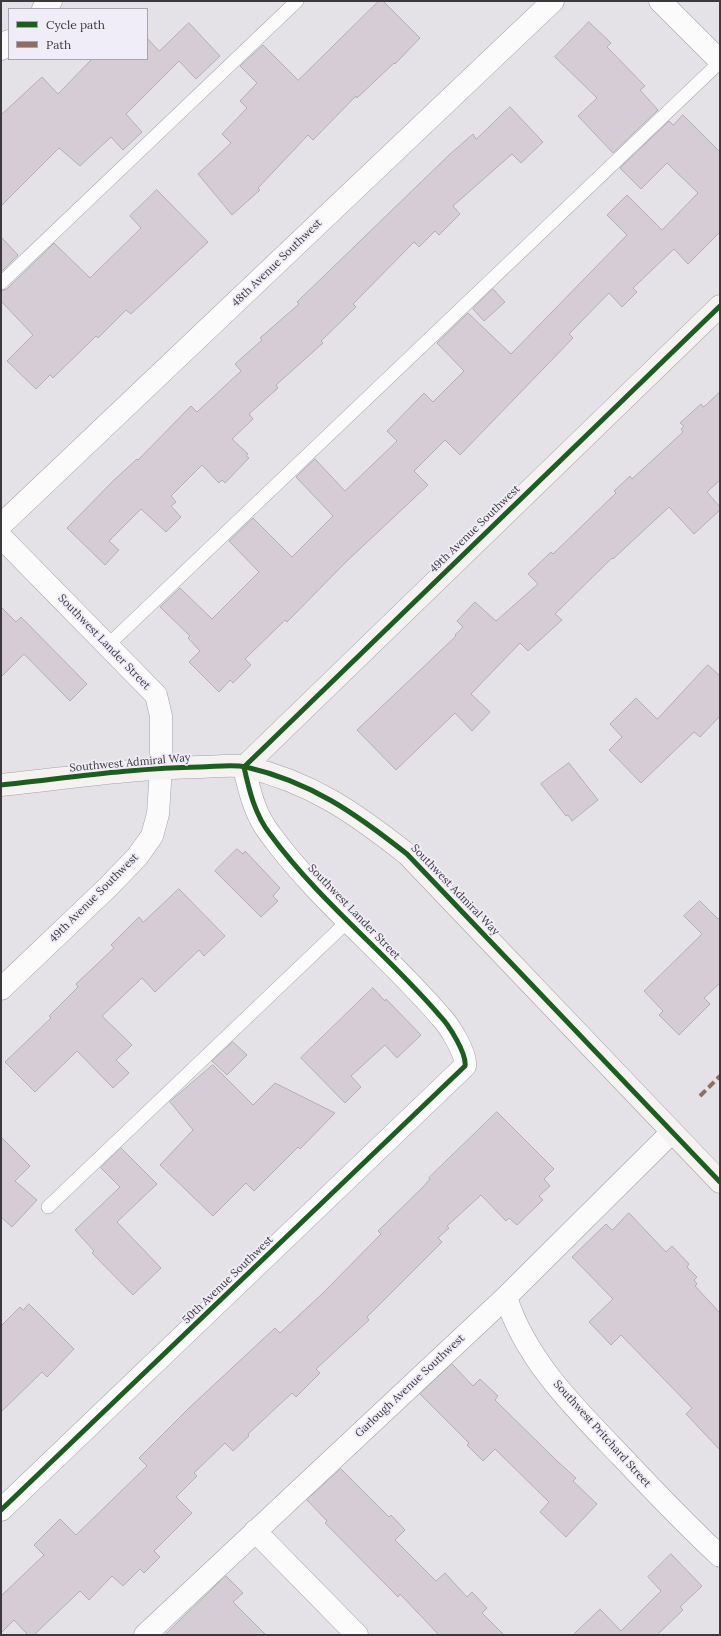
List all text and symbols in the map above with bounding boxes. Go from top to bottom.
legend [8,8,148,60]
text: Cycle path [46,17,105,32]
text: Path [46,37,71,52]
street label: 48th Avenue Southwest [229,217,325,309]
street label: 49th Avenue Southwest [427,482,523,576]
street label: Southwest Lander Street [55,592,153,692]
street label: Southwest Admiral Way [69,751,191,775]
street label: Southwest Admiral Way [408,842,502,938]
street label: 49th Avenue Southwest [47,851,141,945]
street label: Southwest Lander Street [305,862,403,962]
street label: 50th Avenue Southwest [180,1233,276,1327]
street label: Garlough Avenue Southwest [353,1332,467,1440]
street label: Southwest Pritchard Street [550,1378,654,1490]

